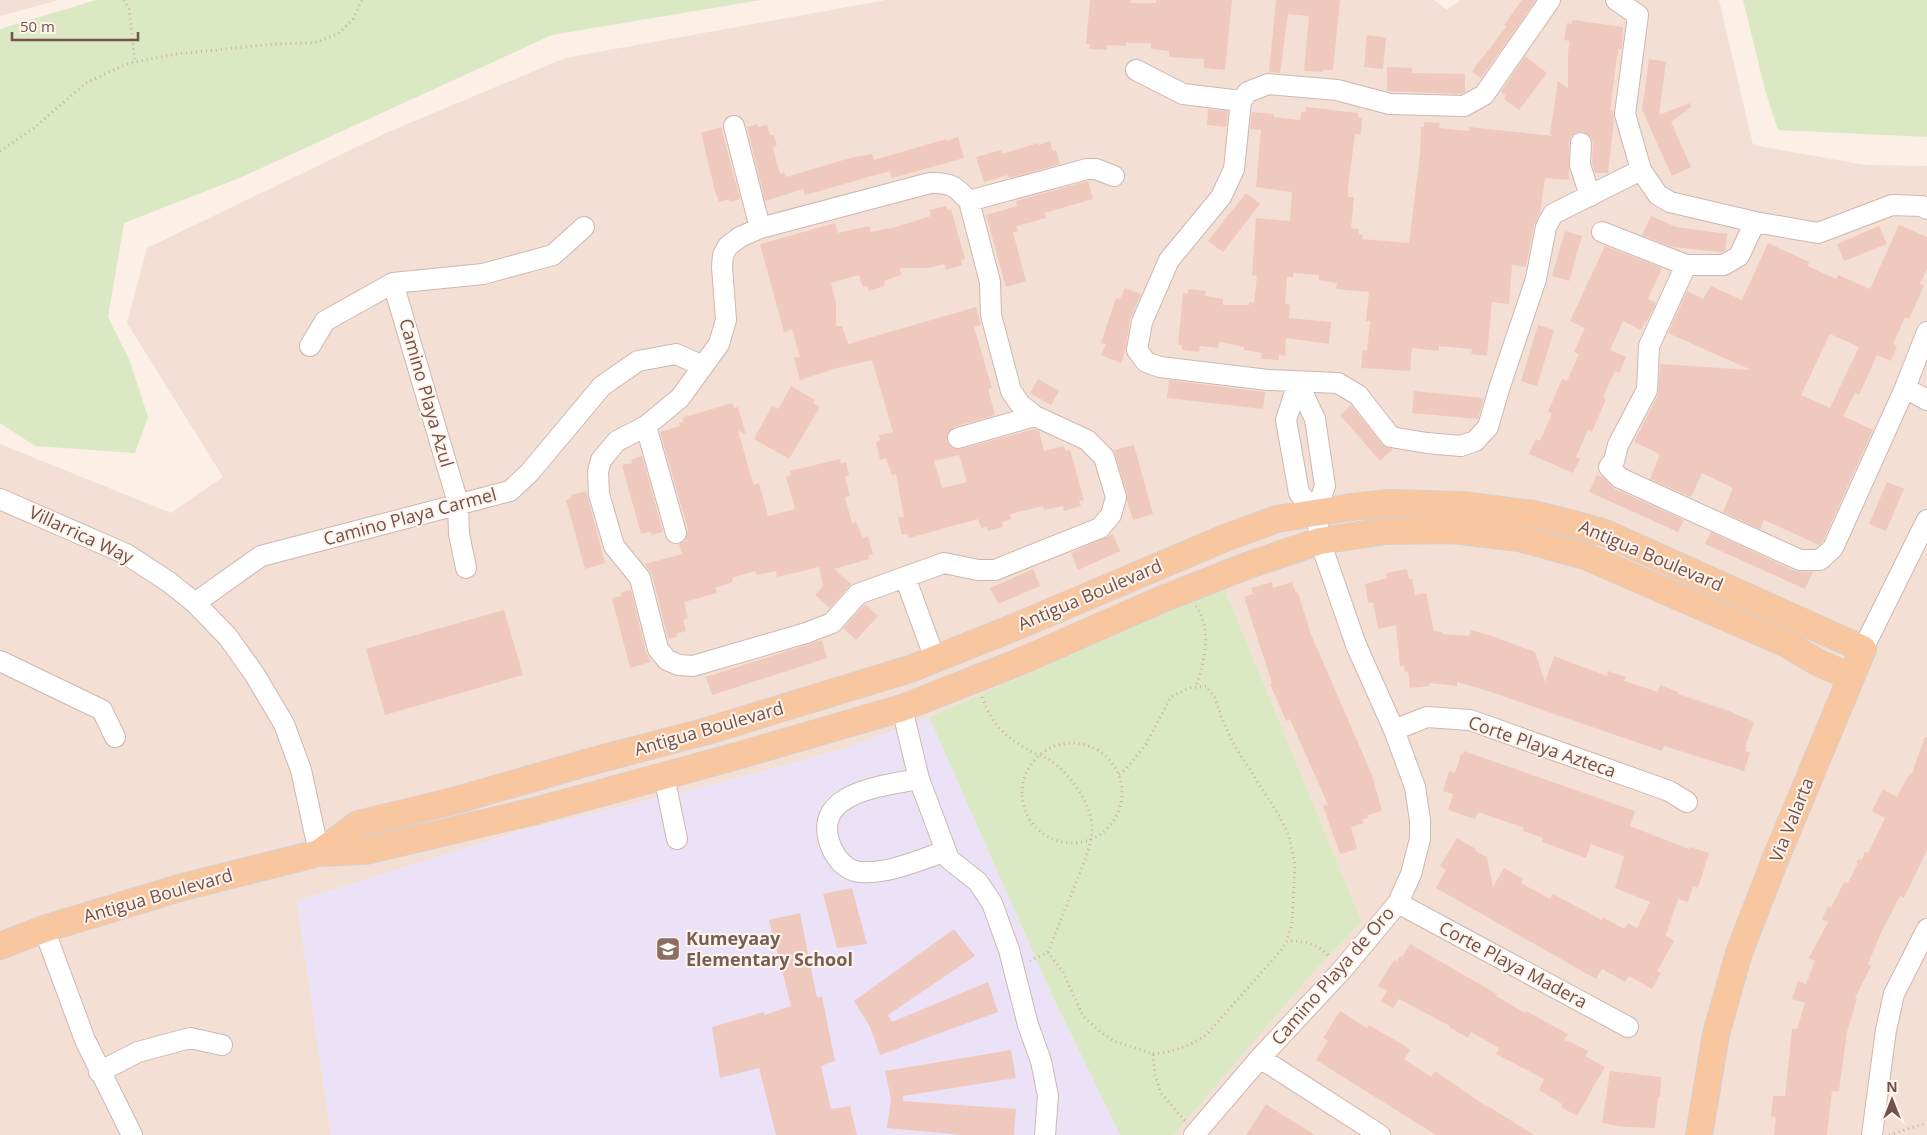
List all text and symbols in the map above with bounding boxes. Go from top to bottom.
scale bar [12,10,139,42]
text: 50 m [20,16,55,36]
street label: Camino Playa Azul [394,316,460,470]
street label: Camino Playa Carmel [321,481,499,551]
street label: Villarrica Way [25,499,138,569]
street label: Antigua Boulevard [1576,514,1727,596]
street label: Antigua Boulevard [1014,553,1165,635]
street label: Antigua Boulevard [631,695,786,761]
street label: Corte Playa Azteca [1465,710,1619,783]
street label: Via Valarta [1763,774,1819,865]
street label: Antigua Boulevard [80,862,235,928]
street label: Camino Playa de Oro [1265,901,1399,1050]
street label: Corte Playa Madera [1435,915,1592,1013]
place label: Kumeyaay Elementary School [686,926,853,971]
school or university icon: Kumeyaay Elementary School [655,936,681,962]
north arrow [1867,1075,1917,1125]
text: N [1886,1077,1898,1096]

